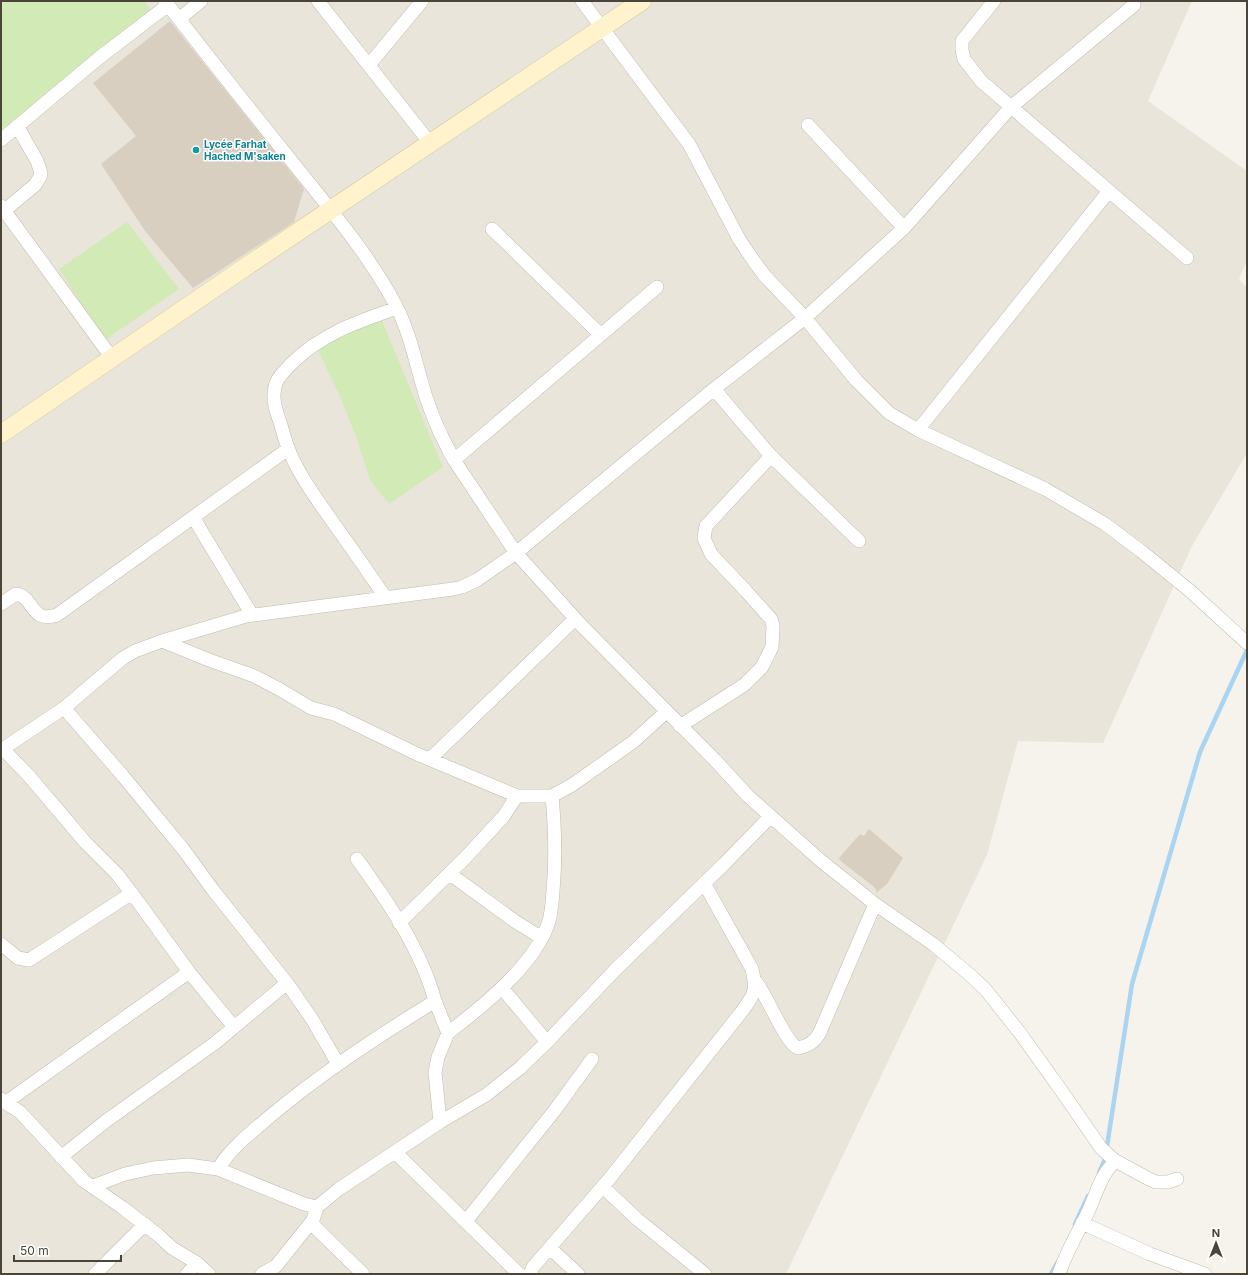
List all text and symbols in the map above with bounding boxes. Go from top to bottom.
place label: Lycée Farhat Hached M'saken [204,138,286,162]
marker: Lycée Farhat Hached M'saken [191,145,201,155]
north arrow [1196,1223,1236,1263]
text: N [1212,1226,1220,1240]
scale bar [14,1237,121,1263]
text: 50 m [20,1243,49,1258]

